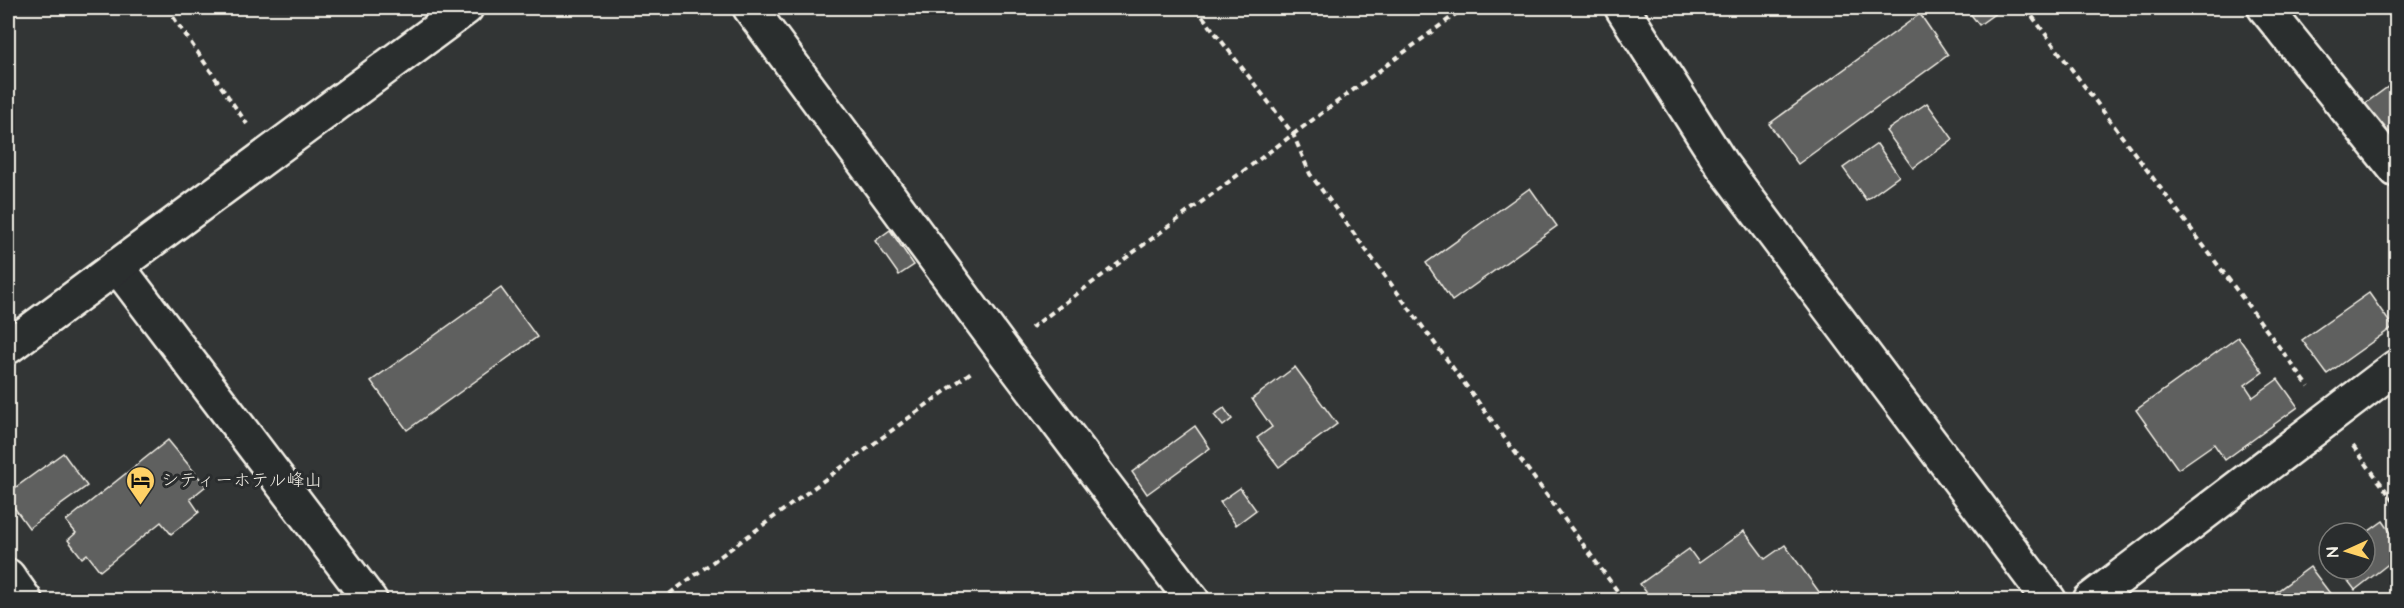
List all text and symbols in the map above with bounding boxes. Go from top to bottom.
hotel icon: シティーホテル峰山 [124,464,156,506]
place label: シティーホテル峰山 [161,468,322,493]
north arrow [2317,521,2377,581]
text: N [2322,546,2344,558]

